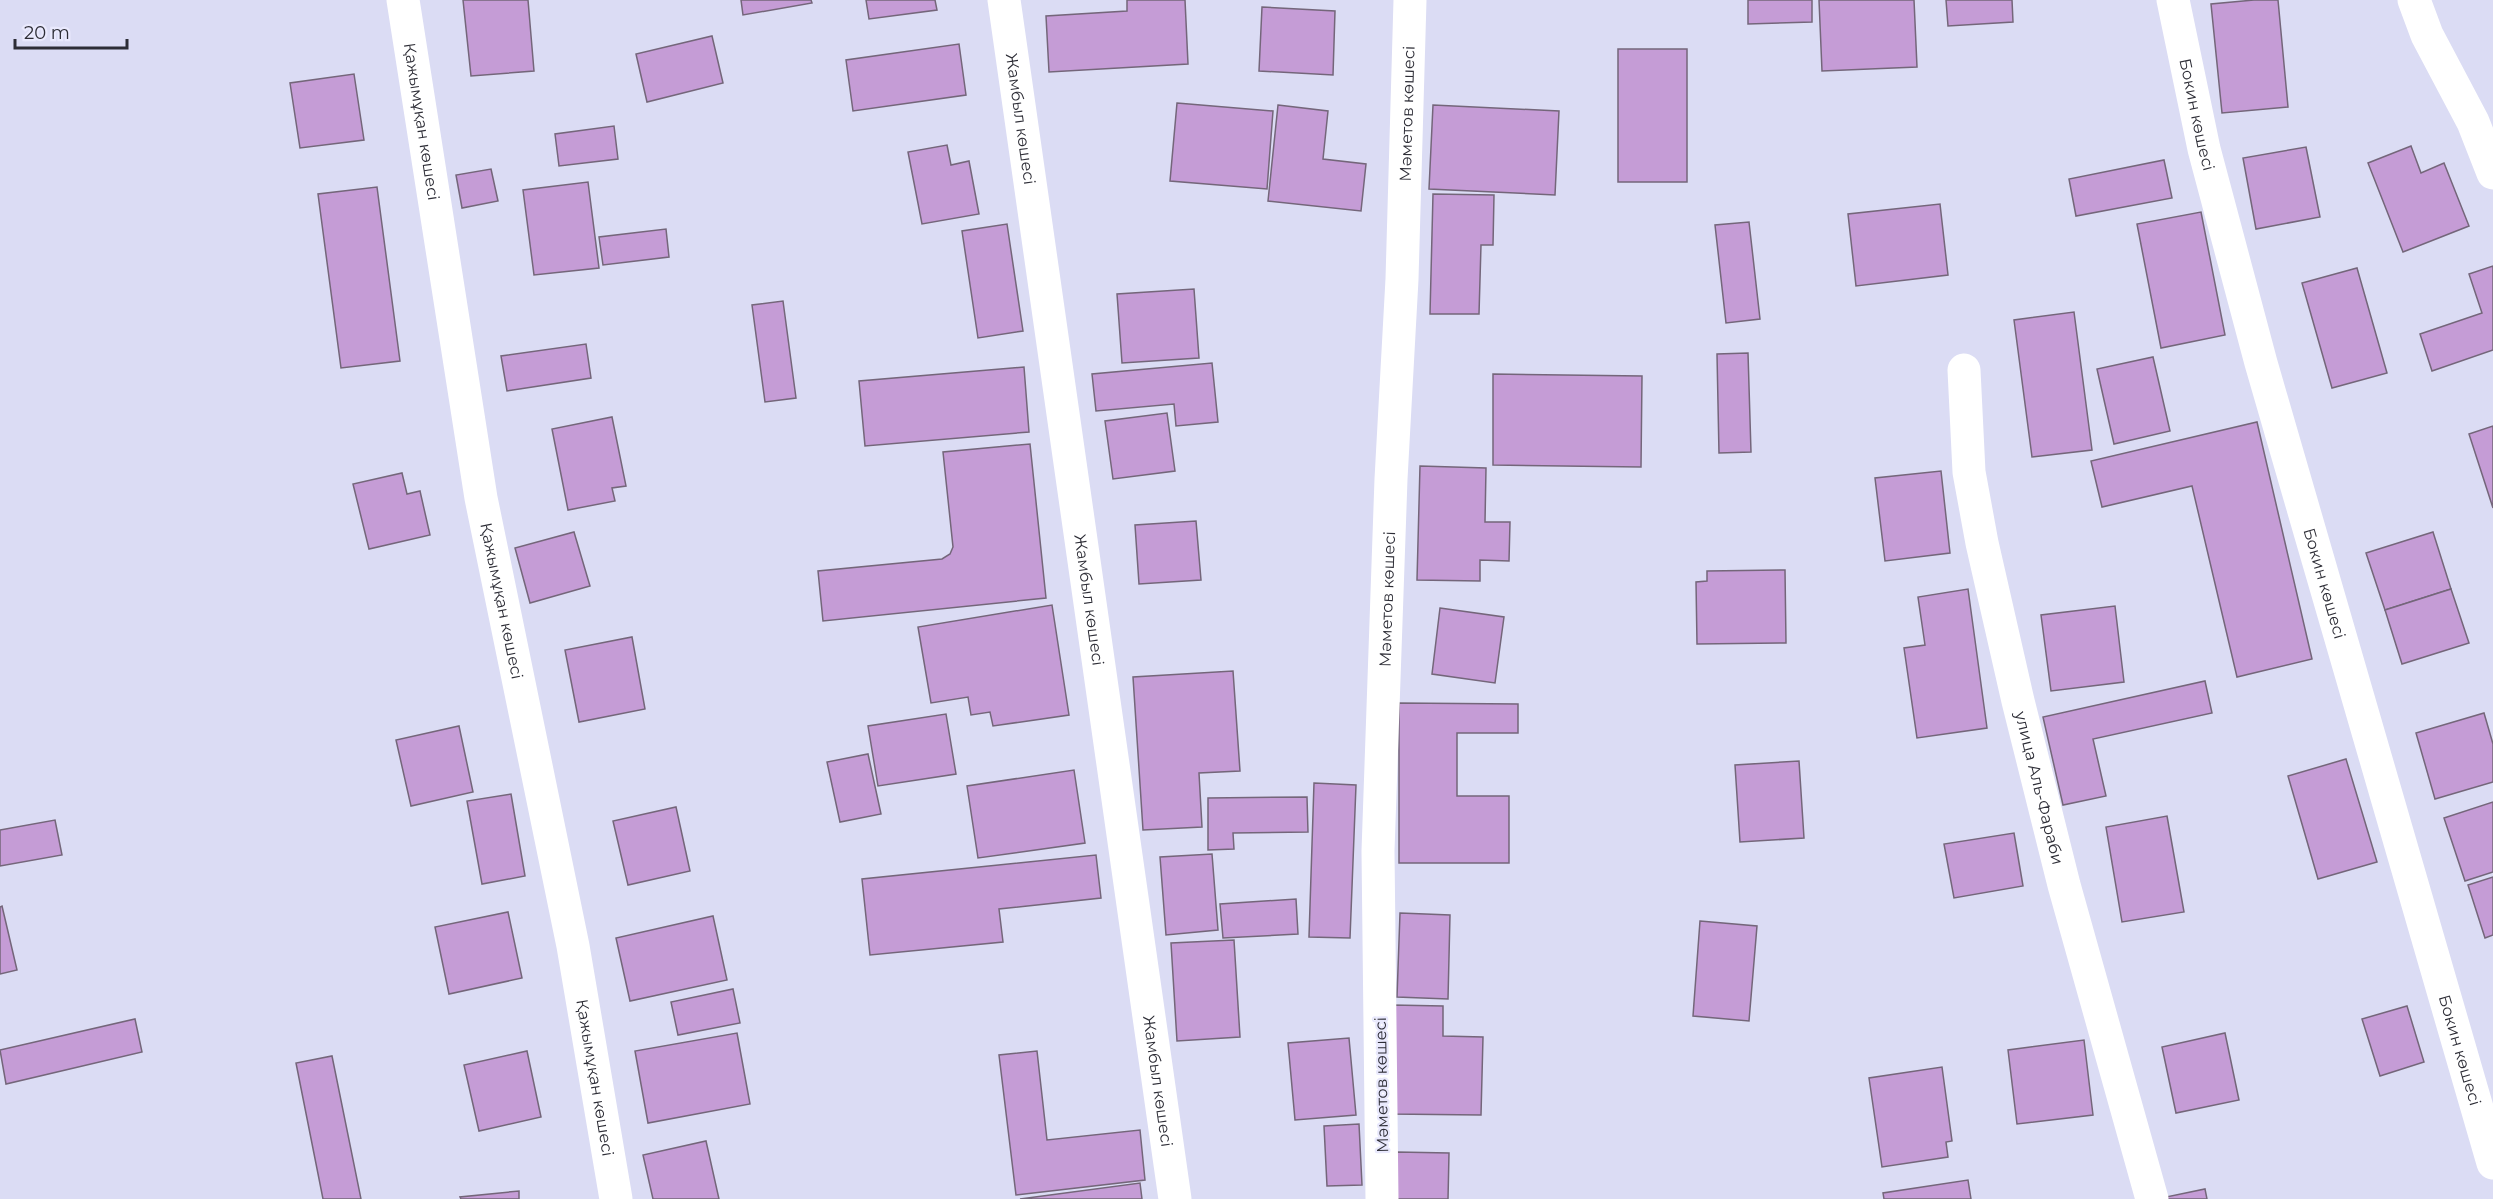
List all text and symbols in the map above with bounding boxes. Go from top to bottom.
scale bar [15,12,128,50]
text: 20 m [24,22,70,44]
street label: Қажымұқан көшесі [400,41,443,202]
street label: Мәметов көшесі [1396,45,1419,182]
street label: Жамбыл көшесі [1002,52,1039,186]
street label: Бокин көшесі [2175,57,2218,173]
street label: Қажымұқан көшесі [476,521,527,681]
street label: Бокин көшесі [2299,526,2349,641]
street label: Мәметов көшесі [1375,531,1399,667]
street label: Жамбыл көшесі [1070,533,1108,667]
street label: улица Аль-Фараби [2011,709,2068,867]
street label: Бокин көшесі [2435,993,2485,1108]
street label: Қажымұқан көшесі [572,998,618,1158]
street label: Жамбыл көшесі [1139,1014,1176,1148]
street label: Мәметов көшесі [1371,1017,1392,1153]

